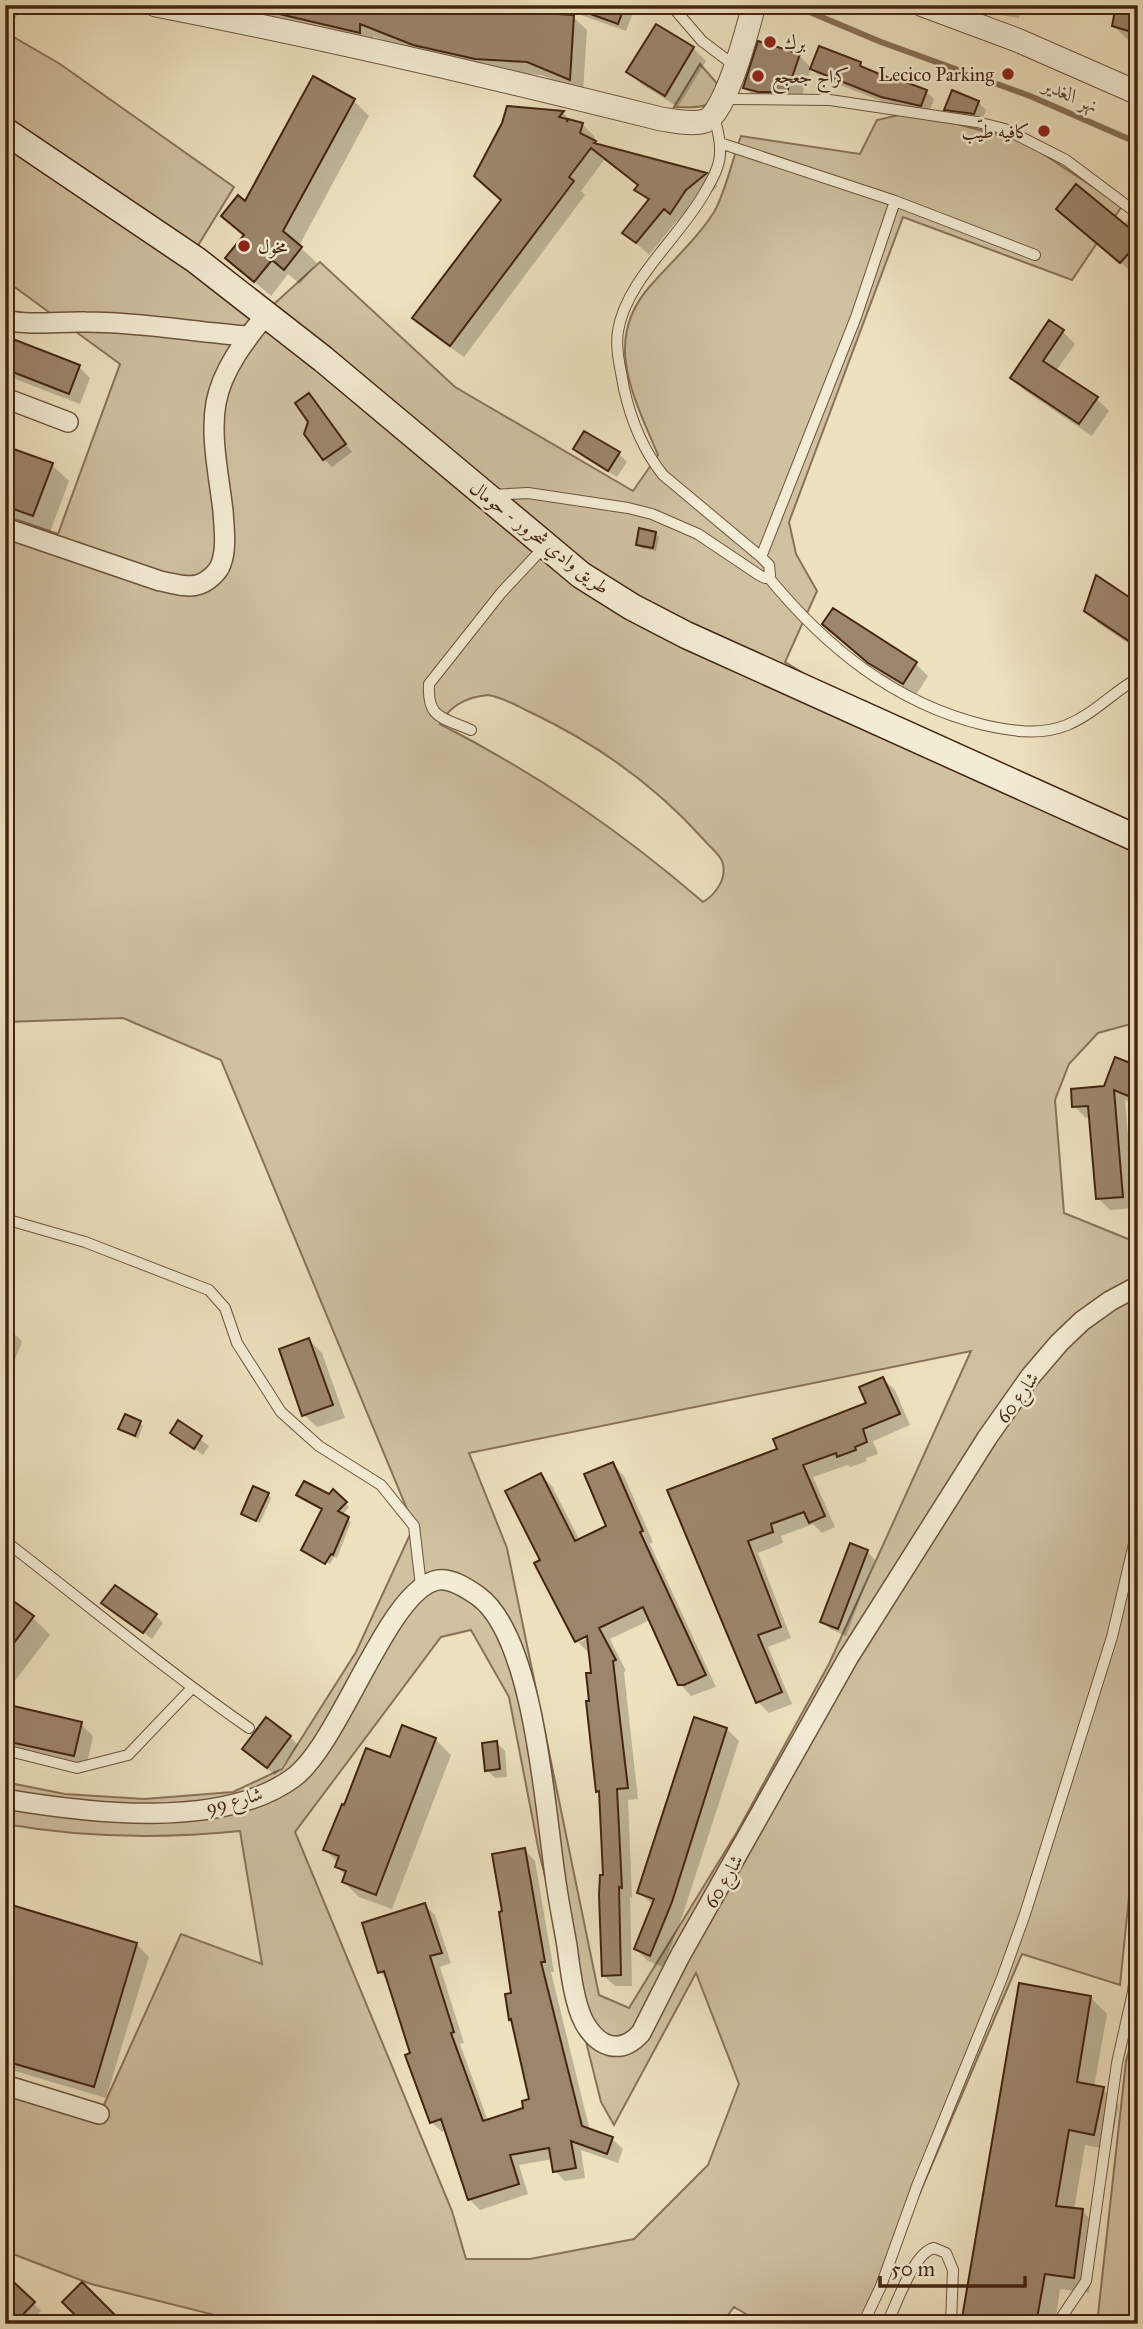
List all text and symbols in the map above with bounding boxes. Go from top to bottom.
place label: برك [784,31,806,54]
marker: برك [762,34,778,50]
place label: Lecico Parking [878,63,994,87]
place label: كراج جعجع [772,65,849,94]
marker: Lecico Parking [1000,66,1016,82]
marker: كراج جعجع [750,68,766,84]
water label: نهر الغدير [1037,70,1103,120]
place label: كافيه طيّب [962,119,1030,144]
marker: كافيه طيّب [1036,123,1052,139]
place label: مخول [258,235,288,259]
marker: مخول [236,238,252,254]
street label: طريق وادي شحرور - حومال [463,476,614,602]
street label: شارع 60 [991,1367,1047,1430]
street label: شارع 99 [203,1782,266,1823]
street label: شارع 60 [699,1850,751,1914]
scale bar [880,2245,1026,2289]
text: 50 m [891,2256,936,2282]

